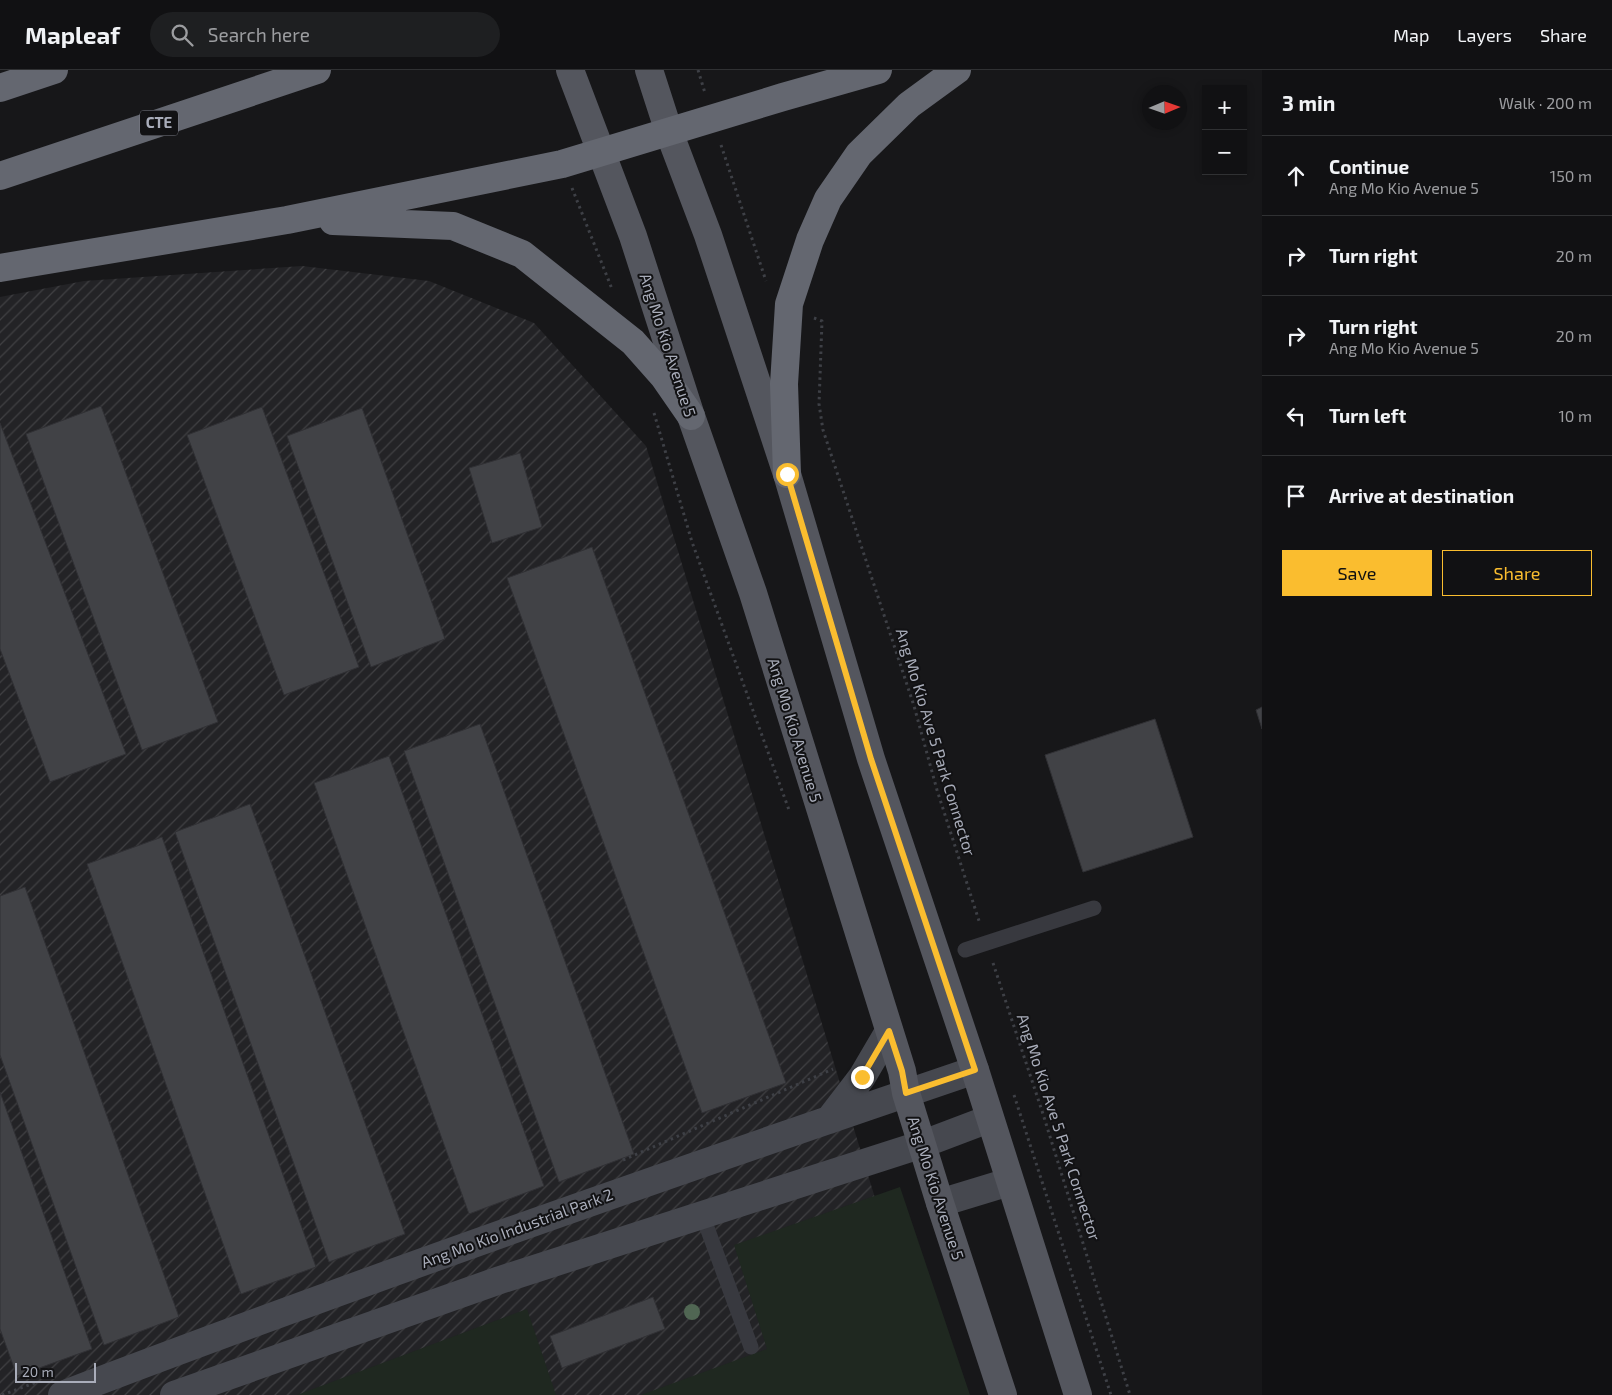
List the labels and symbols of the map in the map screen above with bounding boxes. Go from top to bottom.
north arrow [1142,85,1187,130]
road number: CTE [140,110,178,136]
street label: Ang Mo Kio Avenue 5 [636,271,701,419]
route start [776,463,799,486]
street label: Ang Mo Kio Ave 5 Park Connector [893,626,980,859]
street label: Ang Mo Kio Avenue 5 [764,655,826,804]
street label: Ang Mo Kio Ave 5 Park Connector [1014,1011,1105,1243]
route end [851,1066,874,1089]
street label: Ang Mo Kio Avenue 5 [904,1114,969,1262]
street label: Ang Mo Kio Industrial Park 2 [418,1184,615,1271]
scale bar [15,1360,96,1383]

